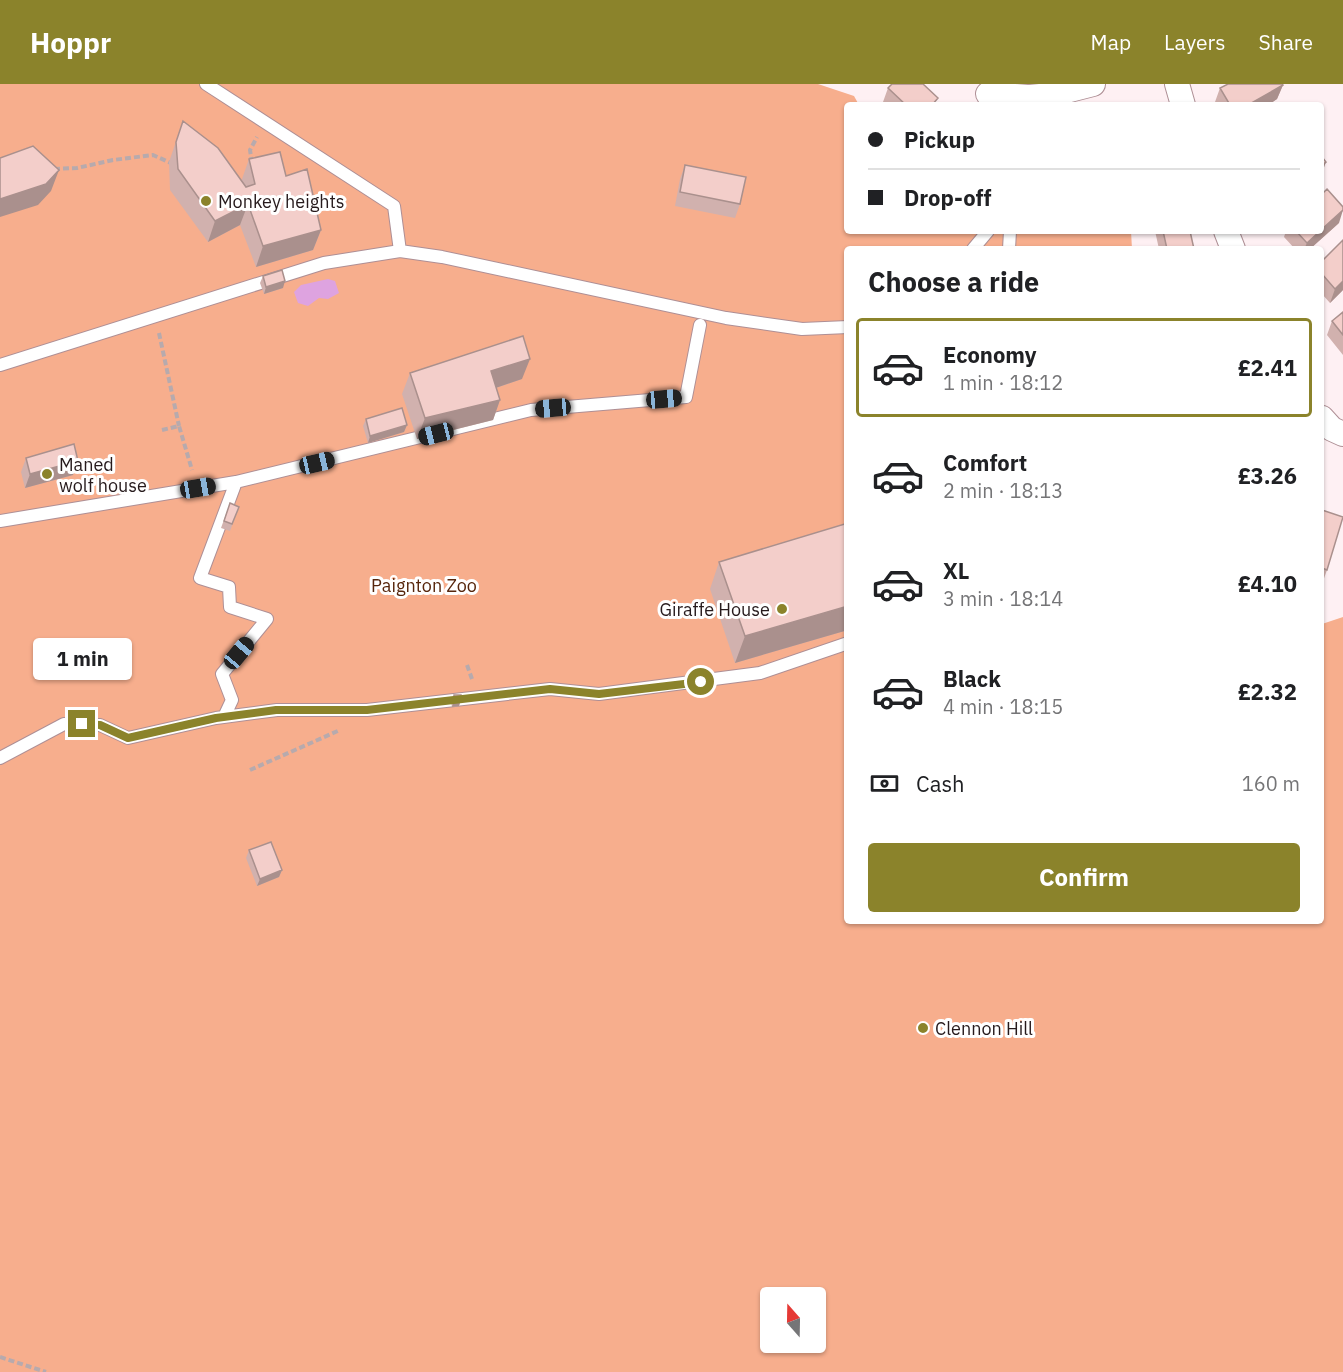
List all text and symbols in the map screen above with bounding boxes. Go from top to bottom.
text: Hoppr [30,24,111,61]
text: Map [1091,28,1131,56]
text: Layers [1164,28,1226,56]
text: Share [1259,28,1313,56]
text: Pickup [904,125,975,154]
text: Drop-off [904,183,991,212]
place label: Monkey heights [218,190,345,213]
marker: Monkey heights [199,194,213,208]
text: Choose a ride [868,264,1039,299]
text: Economy [943,340,1037,369]
icon: car [871,341,925,395]
text: £2.41 [1238,353,1297,382]
text: 1 min · 18:12 [943,369,1063,396]
car [645,388,683,410]
car [534,397,572,419]
car [416,421,456,447]
text: Comfort [943,448,1027,477]
icon: car [871,449,925,503]
car [297,450,337,476]
place label: Maned wolf house [59,453,147,497]
text: £3.26 [1238,461,1297,490]
marker: Maned wolf house [40,467,54,481]
car [179,476,217,500]
text: 2 min · 18:13 [943,477,1063,504]
text: XL [943,556,969,585]
icon: car [871,557,925,611]
text: £4.10 [1238,569,1297,598]
park label: Paignton Zoo [371,574,477,597]
text: 3 min · 18:14 [943,585,1063,612]
place label: Giraffe House [659,598,770,621]
marker: Giraffe House [775,602,789,616]
car [221,633,257,673]
callout: 1 min [32,637,132,679]
text: 1 min [56,645,109,672]
text: Black [943,664,1001,693]
icon: car [871,665,925,719]
route start [687,668,714,695]
text: £2.32 [1238,677,1297,706]
text: 4 min · 18:15 [943,693,1063,720]
route end [68,710,95,737]
icon: cash [868,767,901,800]
text: Cash [916,769,965,798]
text: 160 m [1242,770,1300,797]
button: Confirm [868,843,1300,912]
place label: Clennon Hill [935,1017,1033,1040]
marker: Clennon Hill [916,1021,930,1035]
north arrow [760,1287,826,1353]
map controls [760,1287,826,1353]

